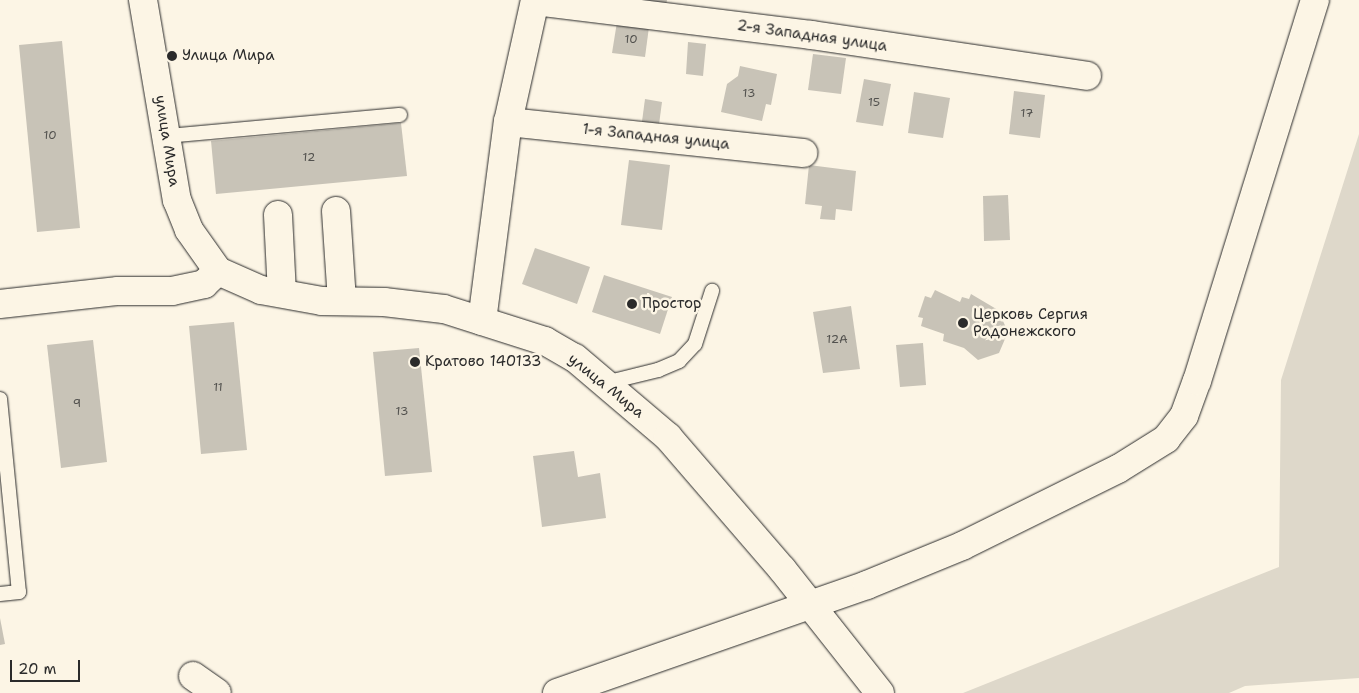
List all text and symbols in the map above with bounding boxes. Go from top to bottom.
street label: 2-я Западная улица [736,17,888,55]
house number: 10 [624,33,638,47]
place label: Улица Мира [182,47,275,65]
marker: Улица Мира [166,50,178,62]
house number: 13 [743,87,755,101]
street label: улица Мира [151,94,183,188]
house number: 15 [868,96,880,110]
house number: 17 [1021,107,1033,121]
street label: 1-я Западная улица [582,120,730,154]
house number: 10 [43,129,57,143]
house number: 12 [303,151,315,165]
place label: Простор [642,295,702,313]
marker: Простор [626,298,638,310]
place label: Церковь Сергия Радонежского [973,305,1088,340]
marker: Церковь Сергия Радонежского [957,317,969,329]
house number: 12А [826,333,848,347]
street label: улица Мира [564,350,648,422]
place label: Кратово 140133 [425,353,541,371]
marker: Кратово 140133 [409,356,421,368]
house number: 11 [213,381,223,395]
house number: 9 [73,397,81,411]
house number: 13 [396,405,408,419]
scale bar [12,650,82,682]
text: 20 m [18,659,57,679]

